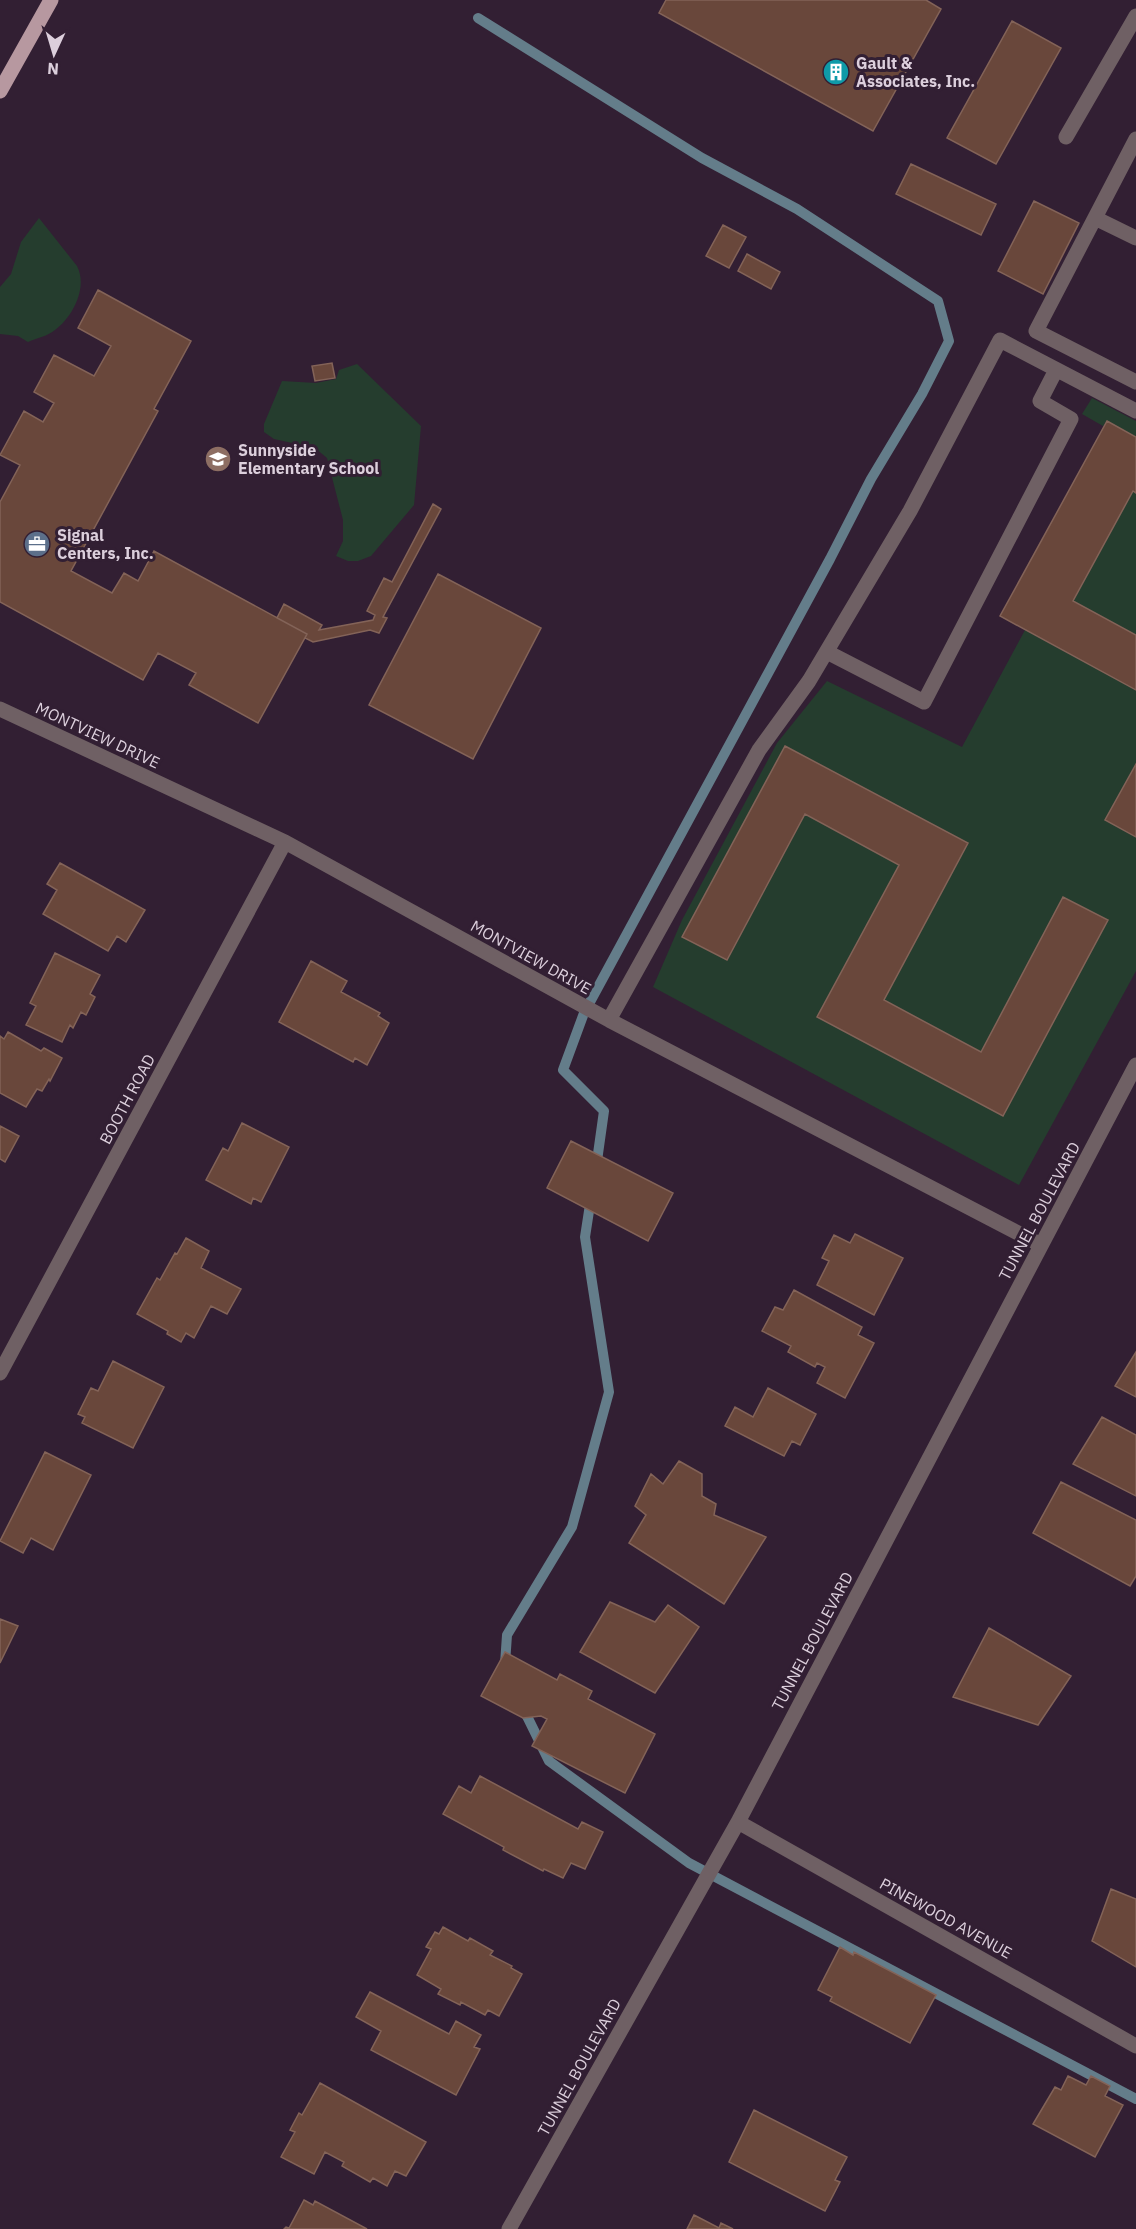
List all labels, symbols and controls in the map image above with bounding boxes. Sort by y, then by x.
north arrow [24,24,84,84]
place label: Gault & Associates, Inc. [856,53,975,91]
building icon: Gault & Associates, Inc. [821,57,851,87]
text: N [46,59,59,79]
place label: Sunnyside Elementary School [238,440,379,478]
school or university icon: Sunnyside Elementary School [203,444,233,474]
place label: Signal Centers, Inc. [57,525,154,563]
office icon: Signal Centers, Inc. [22,529,52,559]
street label: MONTVIEW DRIVE [33,697,163,773]
street label: MONTVIEW DRIVE [467,916,595,998]
street label: BOOTH ROAD [95,1051,159,1147]
street label: TUNNEL BOULEVARD [994,1138,1084,1284]
street label: TUNNEL BOULEVARD [767,1568,857,1714]
street label: PINEWOOD AVENUE [876,1873,1016,1963]
street label: TUNNEL BOULEVARD [533,1995,625,2139]

